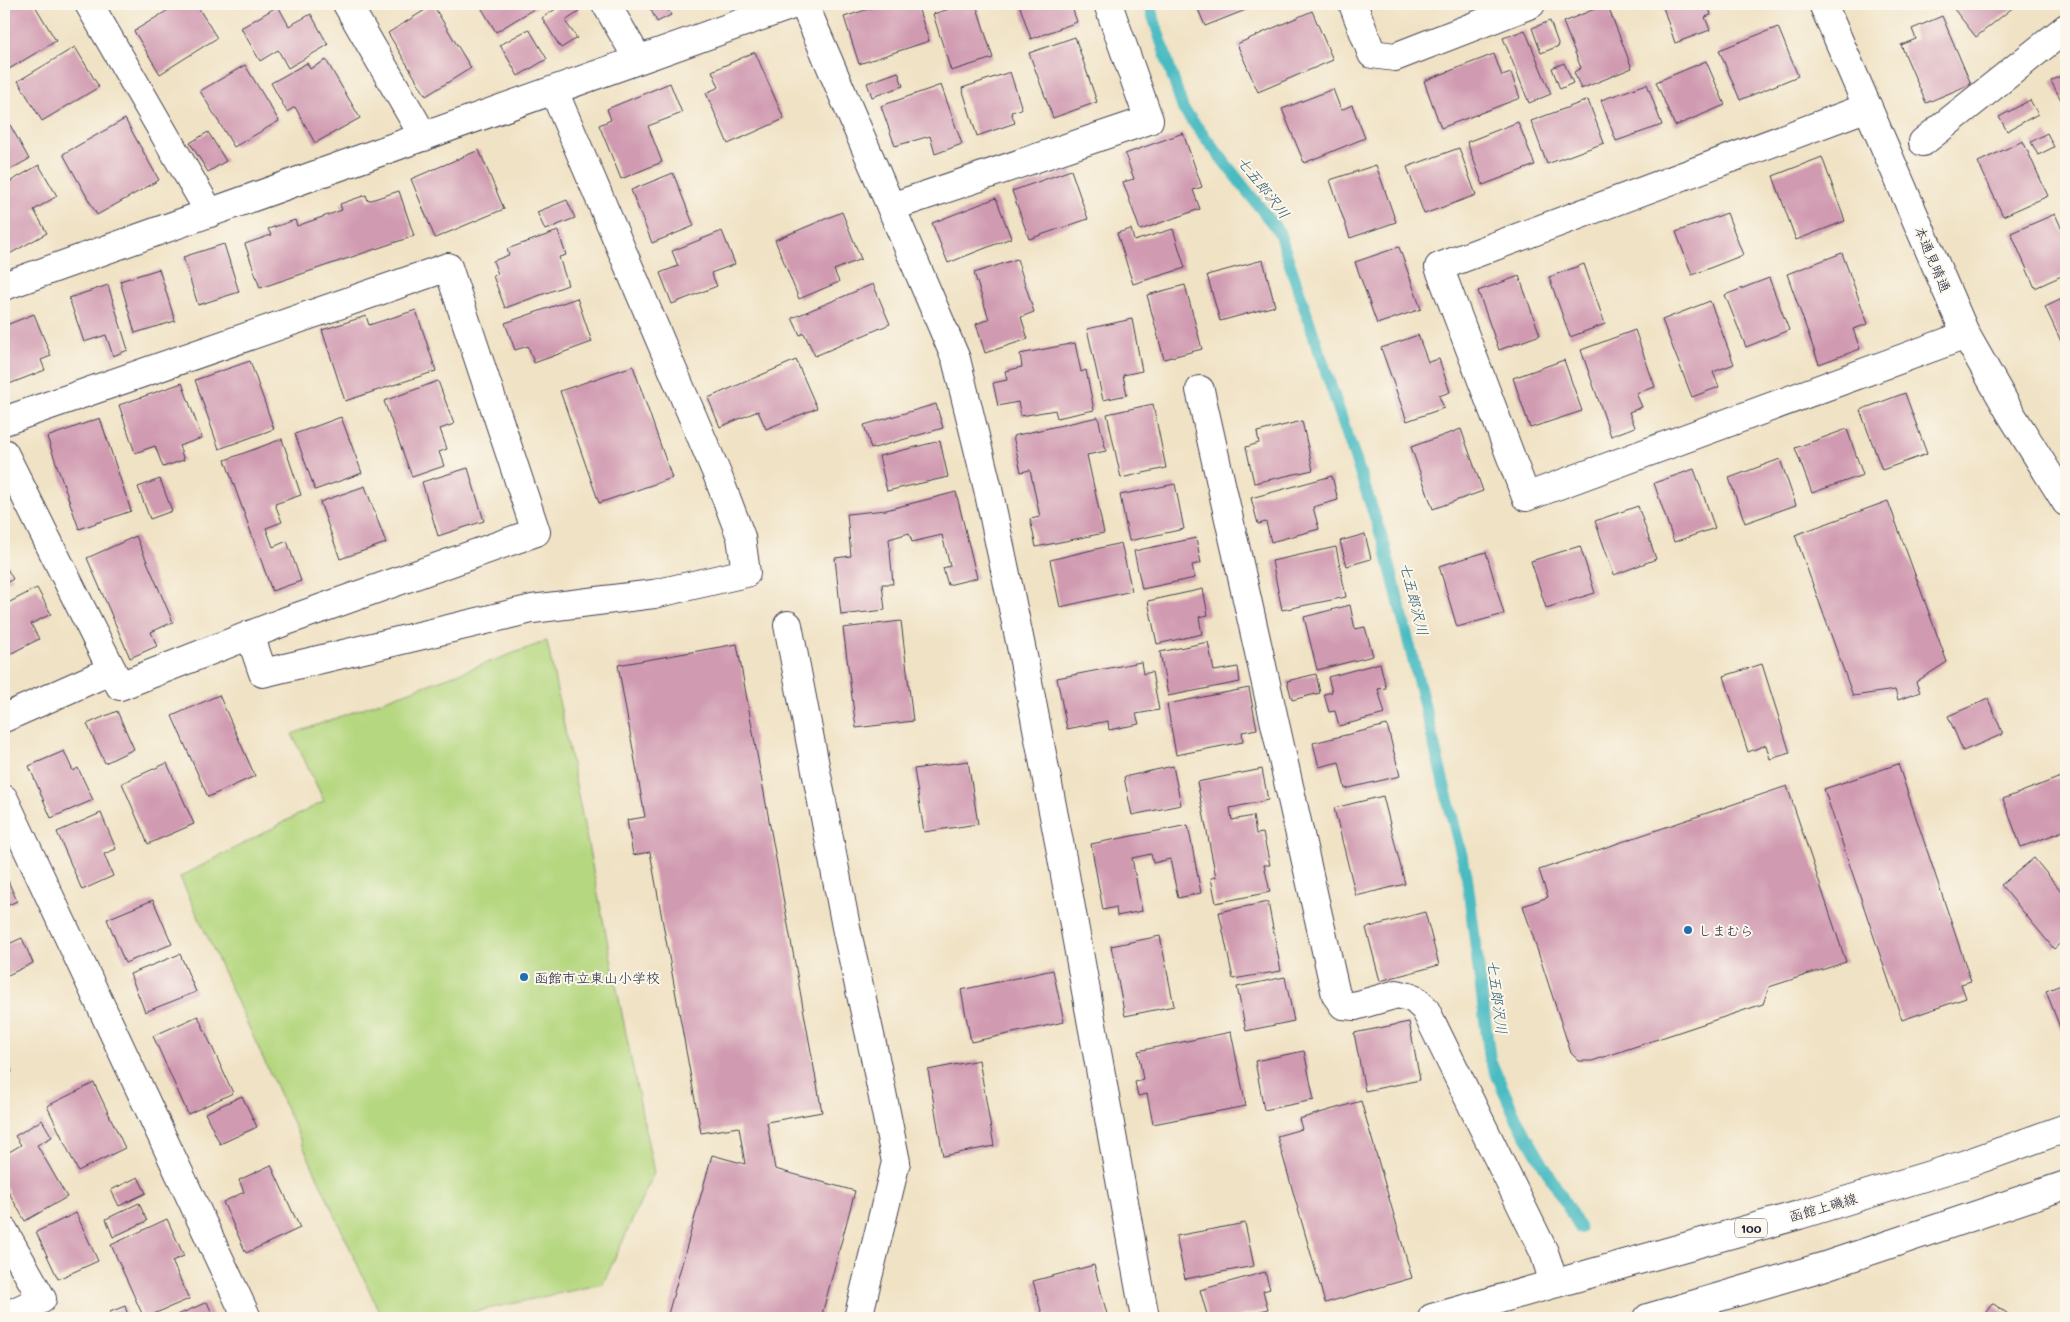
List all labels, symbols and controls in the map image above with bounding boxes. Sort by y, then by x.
water label: 七五郎沢川 [1233,151,1295,223]
street label: 本通見晴通 [1911,223,1955,295]
water label: 七五郎沢川 [1396,560,1434,638]
place label: しまむら [1698,921,1754,940]
marker: しまむら [1682,924,1694,936]
water label: 七五郎沢川 [1484,959,1512,1035]
place label: 函館市立東山小学校 [534,968,660,987]
marker: 函館市立東山小学校 [518,971,530,983]
street label: 函館上磯線 [1787,1188,1859,1226]
road number: 100 [1735,1218,1767,1238]

